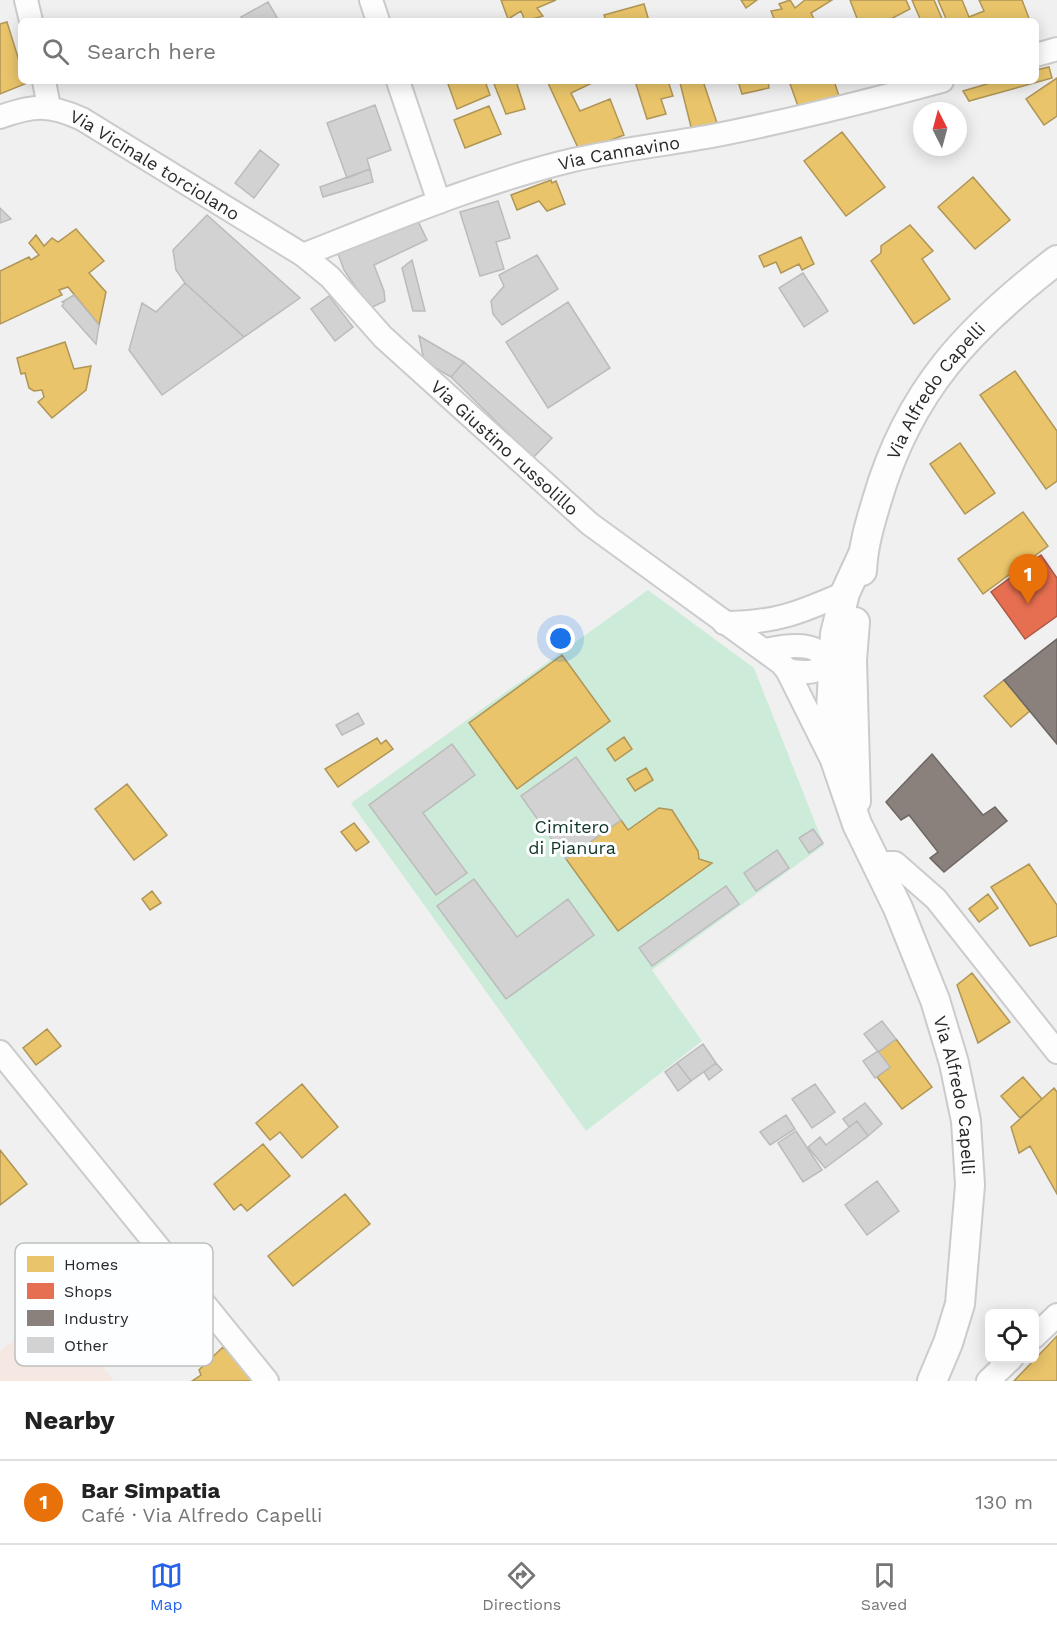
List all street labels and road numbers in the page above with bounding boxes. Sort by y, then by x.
street label: Via Vicinale torciolano [67,105,244,224]
street label: Via Cannavino [556,131,681,174]
street label: Via Alfredo Capelli [882,318,989,462]
street label: Via Giustino russolillo [427,375,583,519]
street label: Via Alfredo Capelli [930,1013,980,1176]

